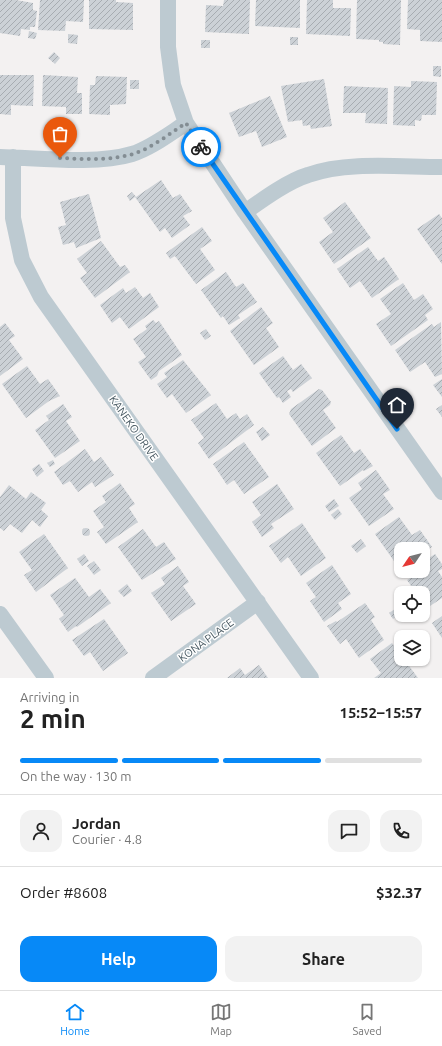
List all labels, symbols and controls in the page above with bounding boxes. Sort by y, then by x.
pin [43,117,77,158]
icon: bag [49,123,71,145]
courier [181,127,221,167]
icon: bike [190,136,212,158]
pin [380,388,414,429]
street label: KANEKO DRIVE [107,393,161,463]
icon: home [386,394,408,416]
north arrow [394,542,430,578]
map controls [394,542,430,666]
button: locate [394,586,430,622]
street label: KONA PLACE [176,616,236,664]
button: layers [394,630,430,666]
text: Arriving in [20,690,79,704]
text: 2 min [20,704,86,733]
text: 15:52–15:57 [339,704,422,721]
text: On the way · 130 m [20,769,132,783]
button: person [20,810,62,852]
button: chat [328,810,370,852]
button: phone [380,810,422,852]
text: Jordan [72,815,121,832]
text: Courier · 4.8 [72,832,142,846]
text: Order #8608 [20,884,107,901]
text: $32.37 [376,884,422,901]
button: Help [20,936,217,982]
button: Share [225,936,422,982]
tab: Home [60,1001,90,1037]
tab: Map [210,1001,232,1037]
tab: Saved [353,1001,382,1037]

